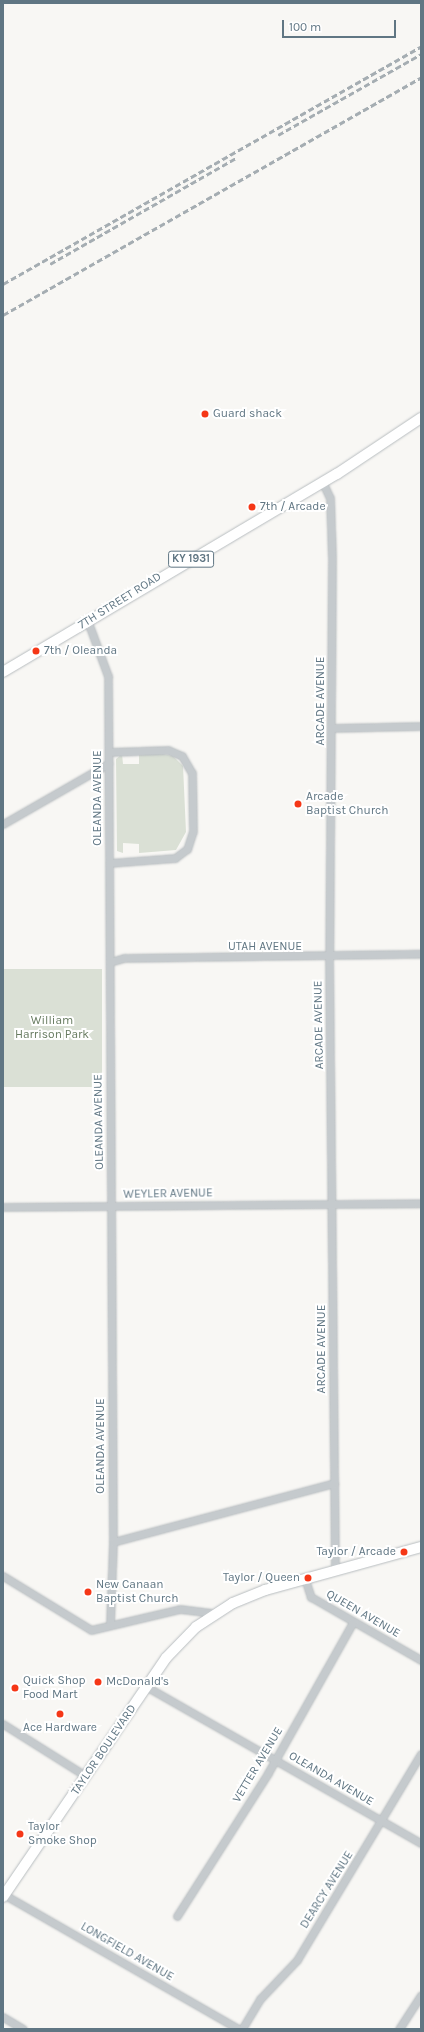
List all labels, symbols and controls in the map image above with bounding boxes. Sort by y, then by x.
scale bar [284,12,398,38]
text: 100 m [289,20,321,34]
place label: Guard shack [213,407,282,421]
marker: Guard shack [200,409,210,419]
place label: 7th / Arcade [260,500,326,514]
marker: 7th / Arcade [247,502,257,512]
road number: KY 1931 [168,550,214,568]
street label: 7TH STREET ROAD [76,570,164,632]
place label: 7th / Oleanda [44,644,117,658]
marker: 7th / Oleanda [31,646,41,656]
street label: ARCADE AVENUE [314,657,328,745]
street label: OLEANDA AVENUE [91,750,105,846]
place label: Arcade Baptist Church [306,790,388,818]
marker: Arcade Baptist Church [293,799,303,809]
street label: UTAH AVENUE [228,940,302,954]
street label: ARCADE AVENUE [311,980,327,1070]
park label: William Harrison Park [15,1014,89,1042]
street label: OLEANDA AVENUE [91,1074,107,1170]
street label: WEYLER AVENUE [123,1186,213,1202]
street label: ARCADE AVENUE [315,1305,329,1393]
street label: OLEANDA AVENUE [94,1398,108,1494]
place label: Taylor / Arcade [316,1545,396,1559]
marker: Taylor / Arcade [399,1547,409,1557]
place label: Taylor / Queen [223,1571,300,1585]
marker: Taylor / Queen [303,1573,313,1583]
place label: New Canaan Baptist Church [96,1578,178,1606]
marker: New Canaan Baptist Church [83,1587,93,1597]
street label: QUEEN AVENUE [323,1587,403,1641]
place label: Quick Shop Food Mart [23,1674,86,1702]
place label: McDonald's [106,1675,169,1689]
marker: McDonald's [93,1677,103,1687]
marker: Quick Shop Food Mart [10,1683,20,1693]
street label: TAYLOR BOULEVARD [68,1702,140,1798]
marker: Ace Hardware [55,1709,65,1719]
place label: Ace Hardware [23,1721,97,1735]
street label: VETTER AVENUE [230,1725,286,1805]
street label: OLEANDA AVENUE [286,1749,376,1809]
place label: Taylor Smoke Shop [28,1820,97,1848]
marker: Taylor Smoke Shop [15,1829,25,1839]
street label: DEARCY AVENUE [297,1849,357,1931]
street label: LONGFIELD AVENUE [78,1920,176,1984]

